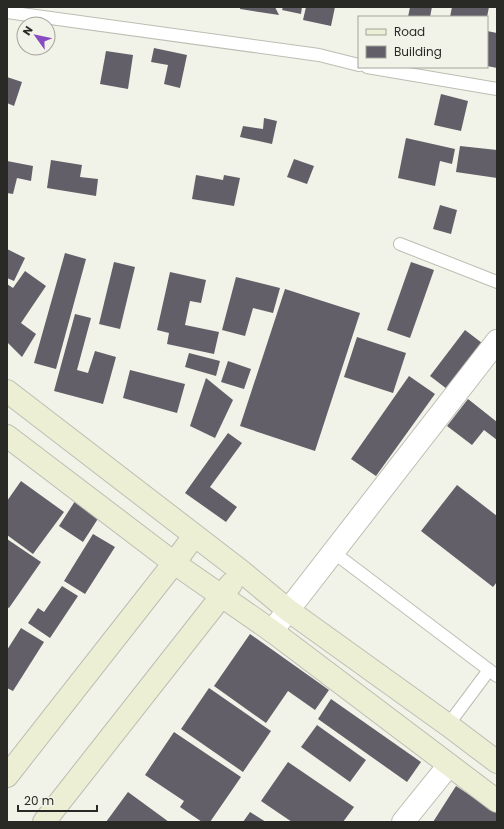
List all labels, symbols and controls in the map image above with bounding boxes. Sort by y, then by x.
north arrow [16,16,56,56]
legend [358,16,488,68]
text: N [19,23,37,38]
text: Road [394,23,425,40]
text: Building [394,43,442,60]
scale bar [18,787,97,813]
text: 20 m [24,792,54,809]

